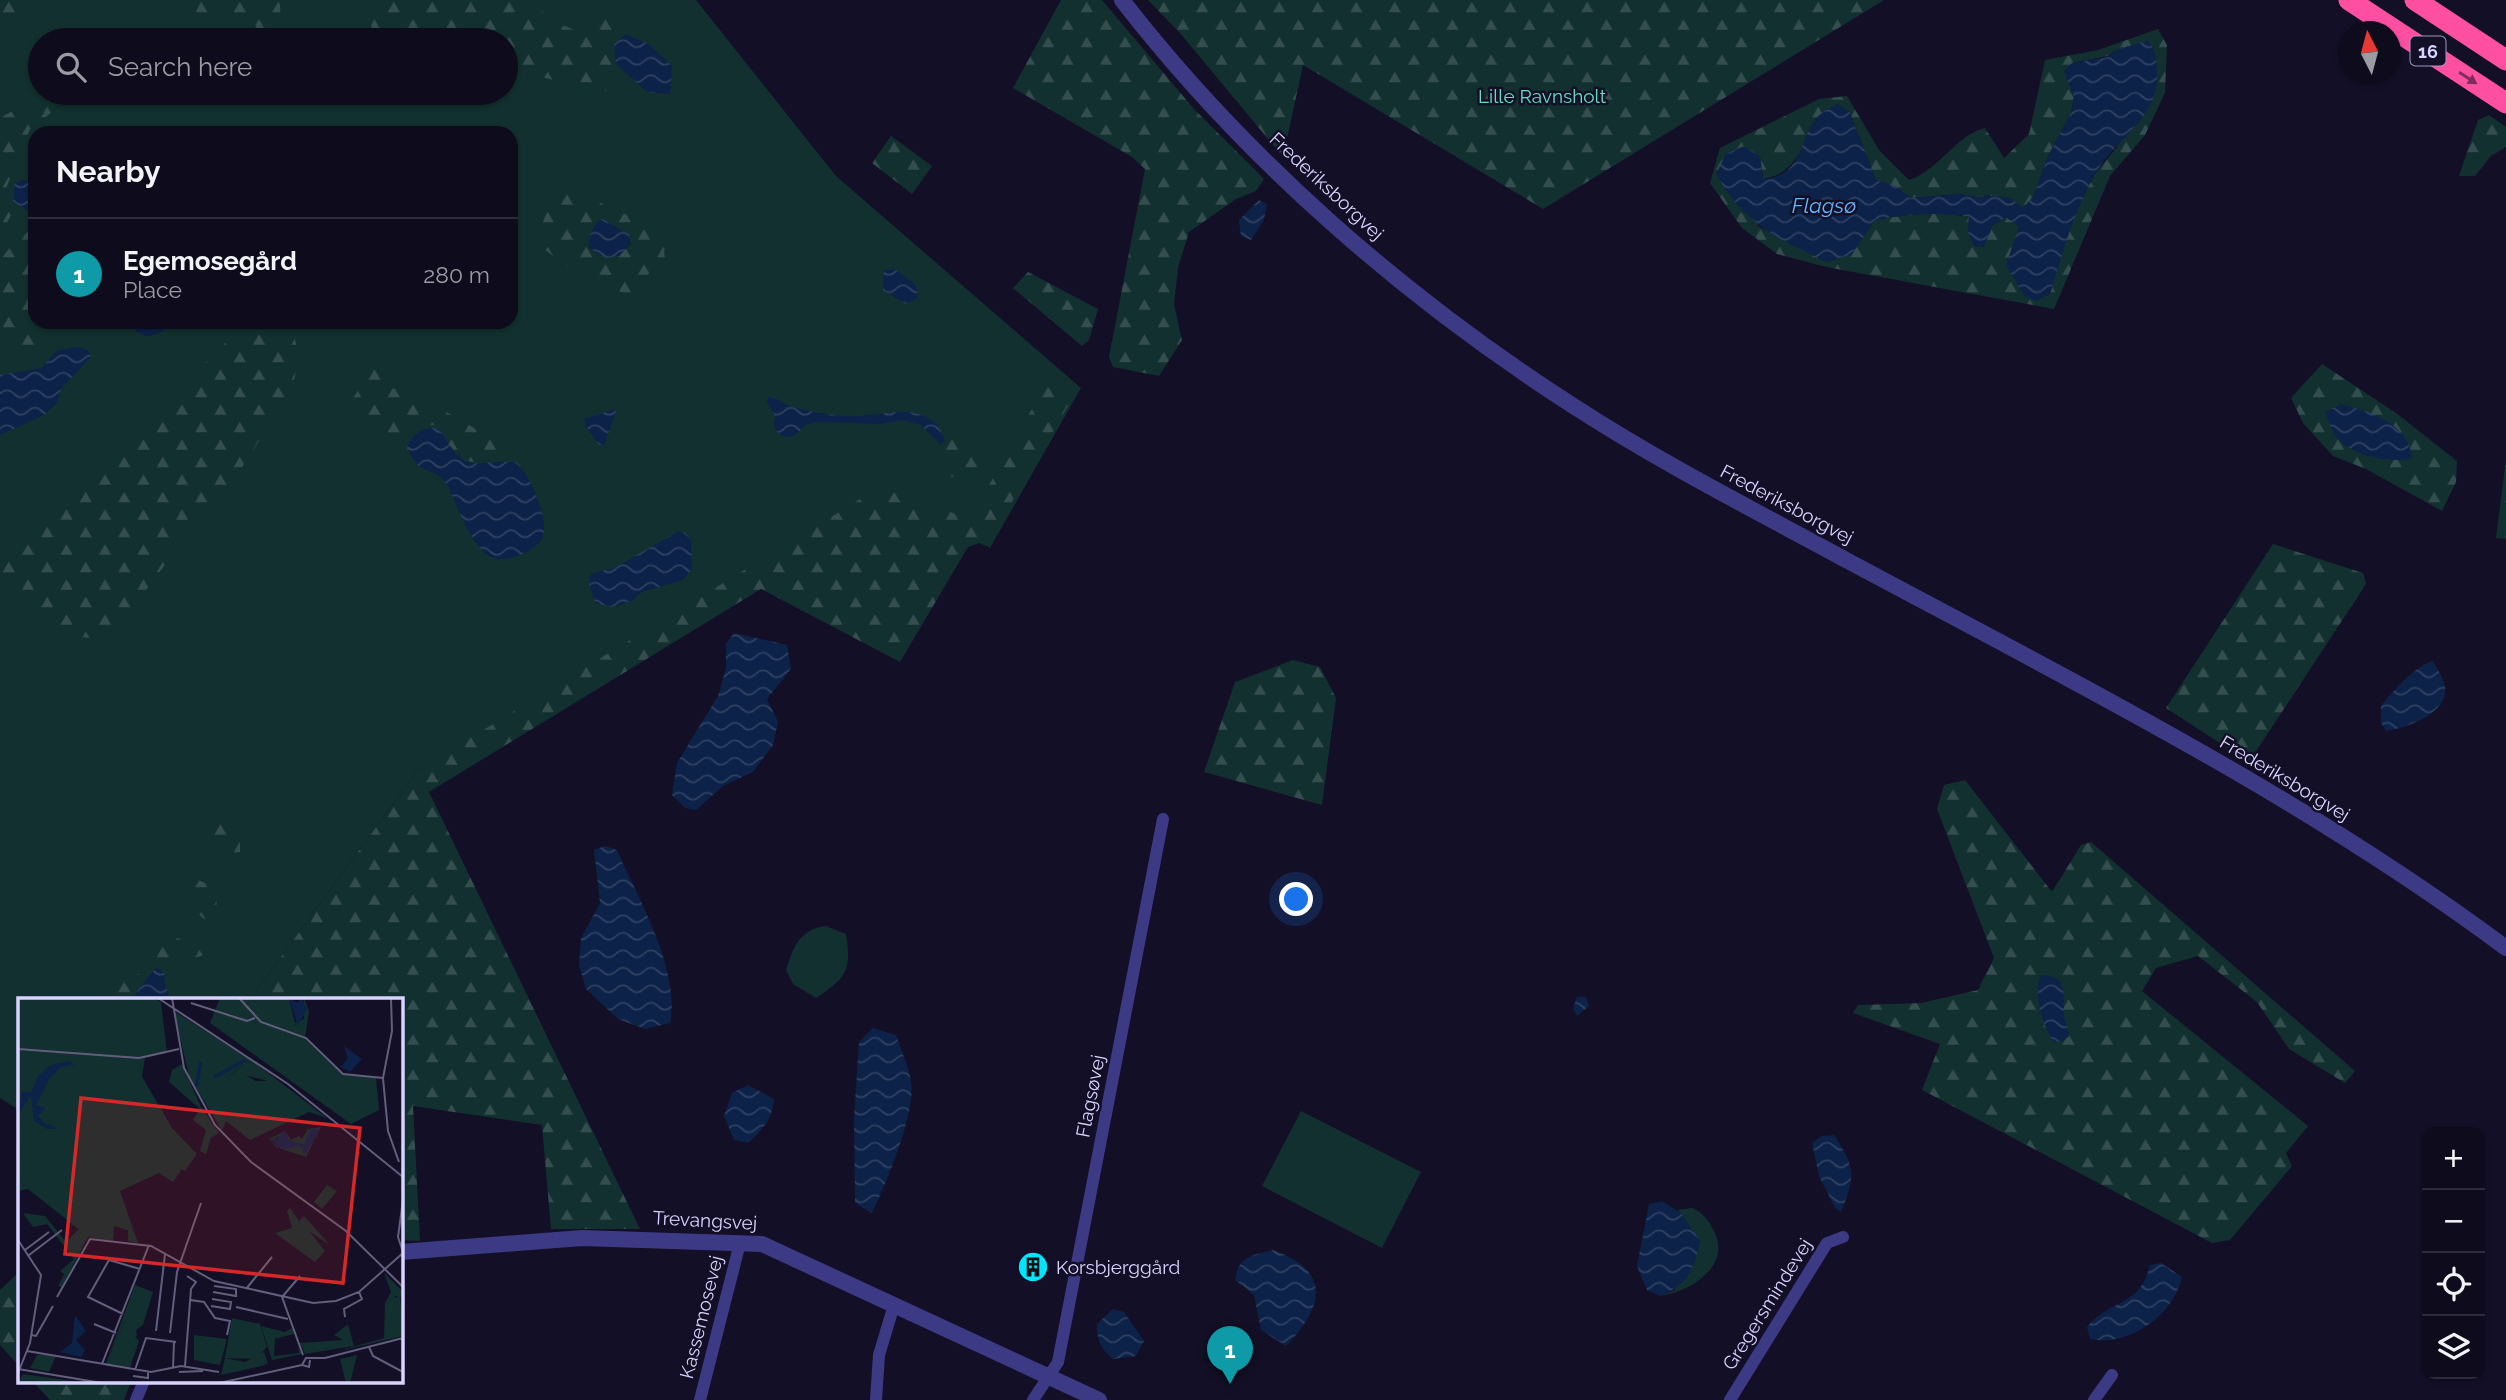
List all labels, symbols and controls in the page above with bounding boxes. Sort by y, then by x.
north arrow [2338,21,2401,84]
search box [28,28,518,105]
road number: 16 [2410,36,2446,66]
icon: search [52,48,90,86]
text: Search here [108,52,252,82]
one-way arrow [2458,71,2478,84]
park label: Lille Ravnsholt [1478,85,1607,107]
street label: Frederiksborgvej [1266,128,1388,244]
text: Nearby [56,154,160,189]
water label: Flagsø [1792,193,1856,218]
text: Egemosegård [123,246,297,276]
text: 1 [73,261,85,288]
text: 280 m [423,261,490,288]
text: Place [123,276,182,303]
street label: Frederiksborgvej [1717,460,1857,548]
street label: Frederiksborgvej [2216,731,2354,825]
your location [1279,882,1313,916]
inset map [18,998,402,1382]
street label: Flagsøvej [1071,1053,1109,1139]
map controls [2422,1127,2485,1379]
button: + [2422,1127,2485,1190]
button: − [2422,1190,2485,1253]
street label: Trevangsvej [652,1206,758,1234]
street label: Gregersmindevej [1718,1234,1816,1374]
building icon: Korsbjerggård [1016,1250,1050,1284]
street label: Kassemosevej [675,1253,727,1381]
button: locate [2422,1253,2485,1316]
place label: Korsbjerggård [1056,1256,1180,1278]
button: layers [2422,1316,2485,1379]
pin: 1 [1207,1326,1253,1384]

